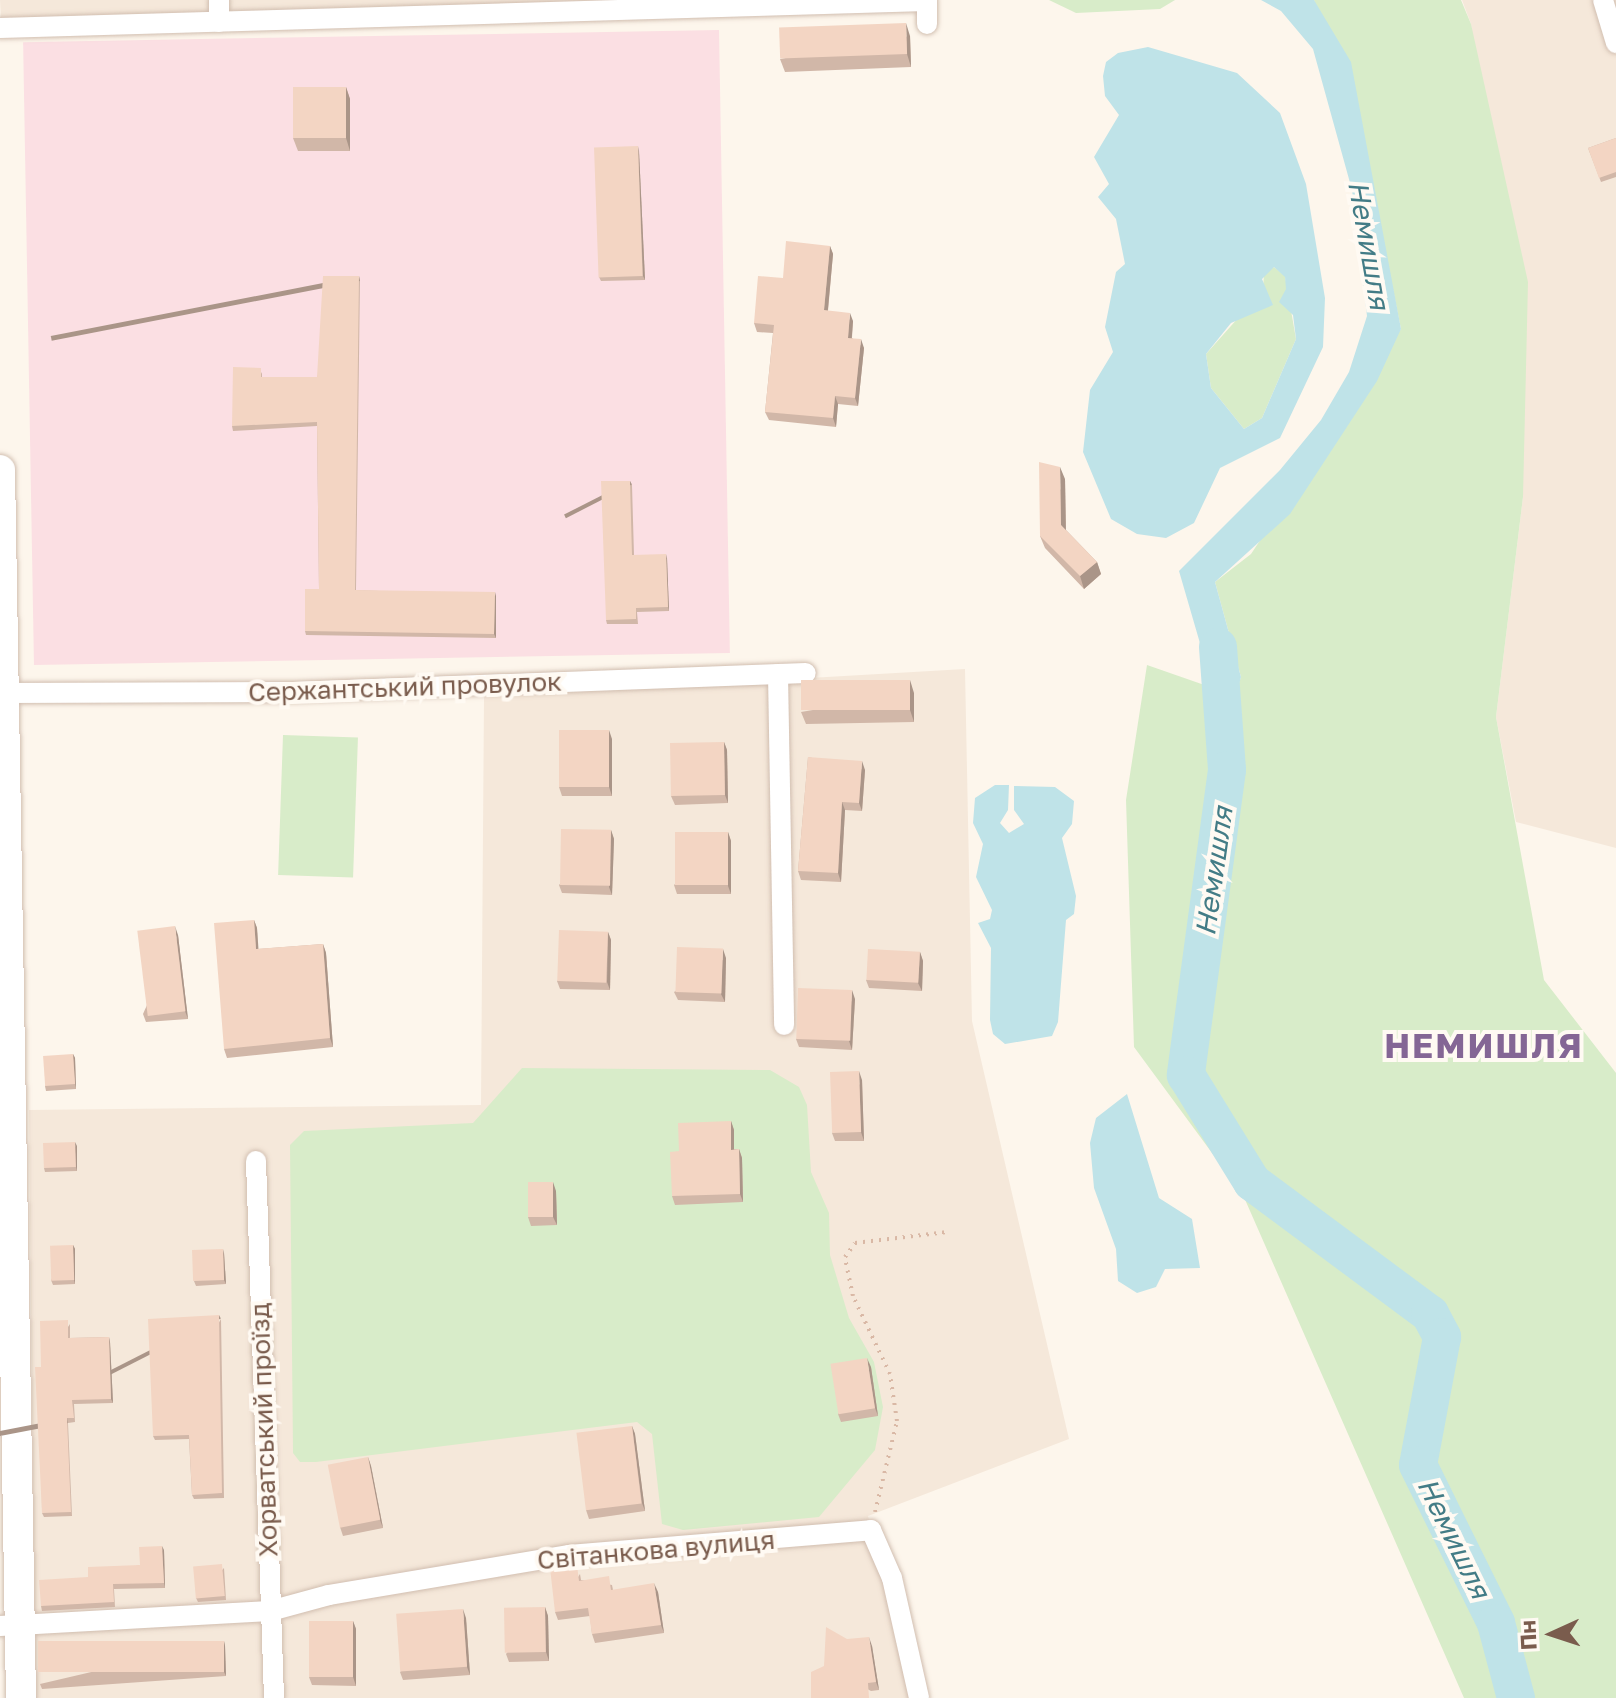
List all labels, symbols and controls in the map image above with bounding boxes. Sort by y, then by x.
water label: Немишля [1341,178,1397,312]
street label: Сержантський провулок [248,666,562,708]
water label: Немишля [1188,804,1240,938]
district label: НЕМИШЛЯ [1384,1026,1584,1066]
street label: Хорватський проїзд [244,1302,284,1558]
water label: Немишля [1410,1472,1498,1604]
street label: Світанкова вулиця [536,1524,776,1576]
north arrow [1512,1594,1592,1674]
text: Пн [1513,1620,1542,1651]

